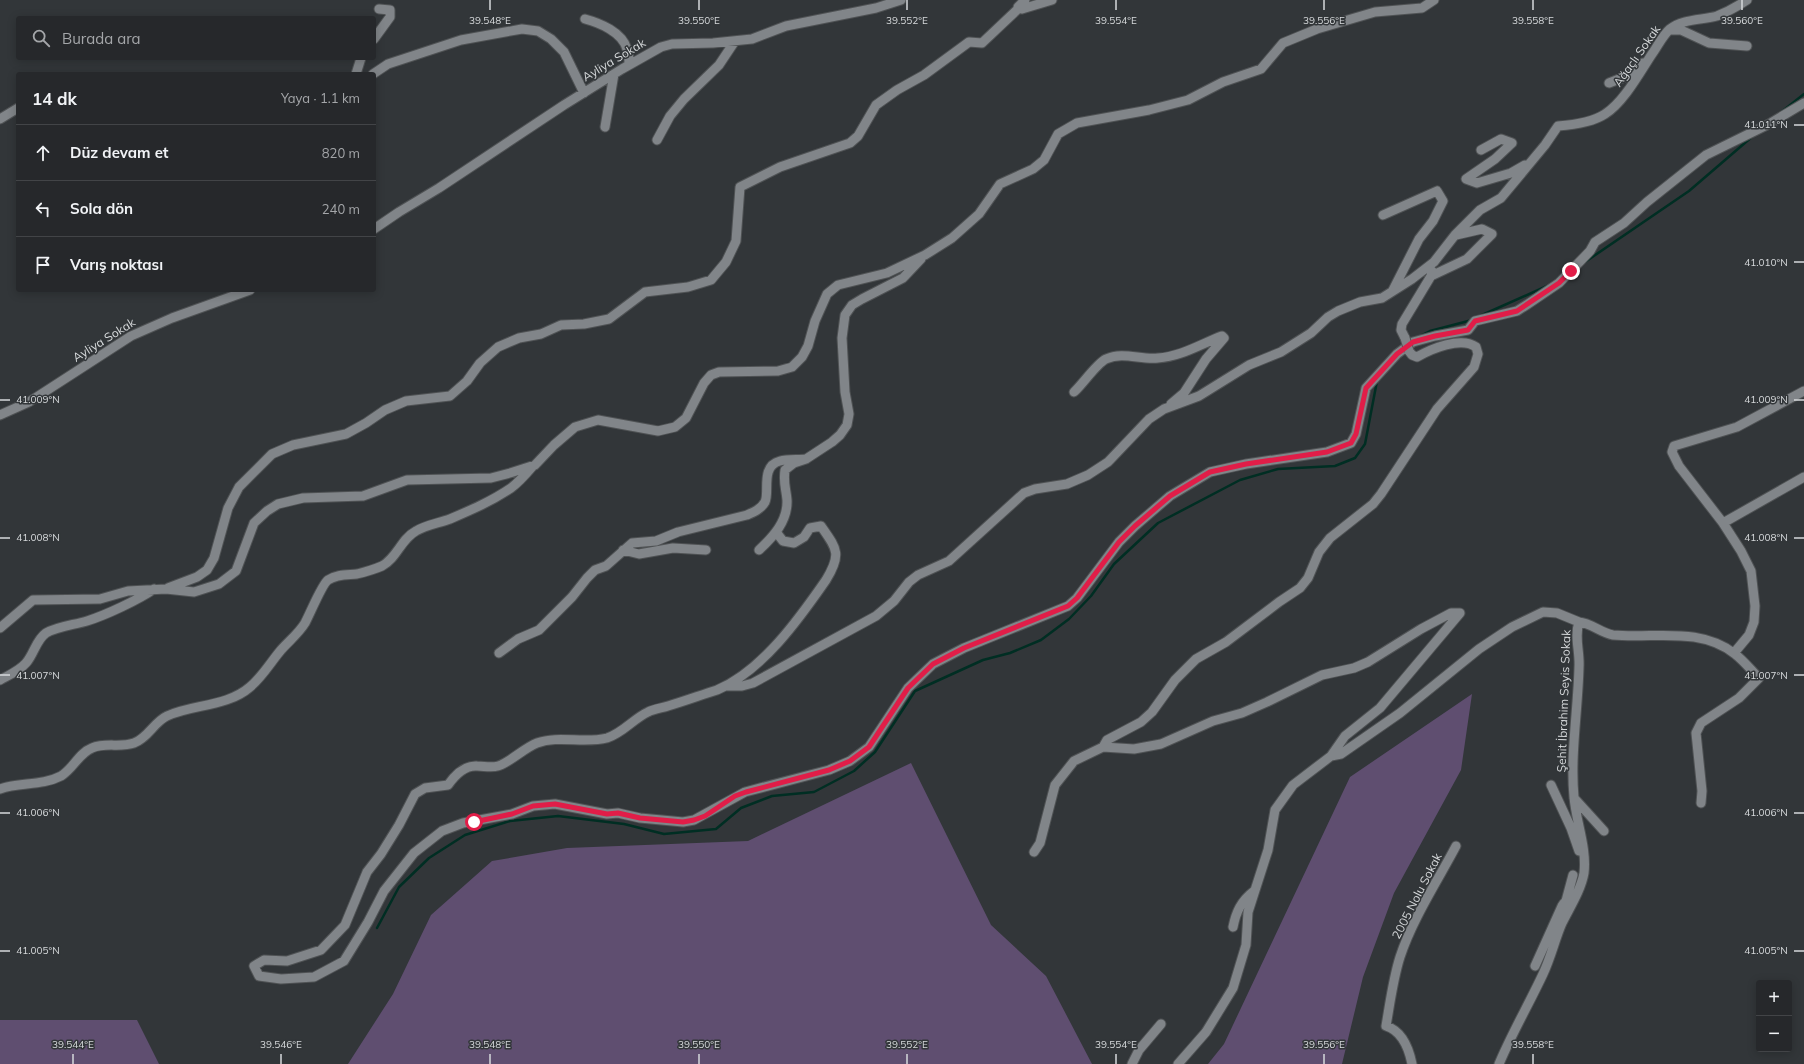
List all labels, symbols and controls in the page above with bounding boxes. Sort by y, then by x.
text: 39.548°E [469,14,511,27]
text: 39.550°E [678,14,720,27]
text: 39.552°E [886,14,928,27]
text: 39.554°E [1095,14,1137,27]
text: 39.556°E [1303,14,1345,27]
text: 39.558°E [1512,14,1554,27]
text: 39.560°E [1721,14,1763,27]
search box [16,16,376,60]
street label: Ağaçlı Sokak [1610,21,1664,89]
icon: search [30,27,52,49]
text: Burada ara [62,29,141,48]
street label: Ayliya Sokak [579,34,649,84]
text: 14 dk [32,88,77,109]
text: Yaya · 1.1 km [281,90,360,106]
text: 41.011°N [1744,118,1788,131]
icon: ahead [32,142,54,164]
text: Düz devam et [70,143,169,162]
text: 820 m [322,145,360,161]
icon: left [32,198,54,220]
text: Sola dön [70,199,133,218]
text: 240 m [322,201,360,217]
icon: arrive [32,254,54,276]
text: Varış noktası [70,255,163,274]
text: 41.010°N [1744,256,1788,269]
route end [1562,262,1580,280]
street label: Ayliya Sokak [70,314,139,365]
text: 41.009°N [16,393,60,406]
text: 41.009°N [1744,393,1788,406]
text: 41.008°N [16,531,60,544]
text: 41.008°N [1744,531,1788,544]
street label: Şehit İbrahim Seyis Sokak [1554,629,1574,773]
text: 41.007°N [16,669,60,682]
text: 41.007°N [1744,669,1788,682]
text: 41.006°N [16,806,60,819]
text: 41.006°N [1744,806,1788,819]
route start [465,813,483,831]
street label: 2005 Nolu Sokak [1388,850,1445,941]
text: 41.005°N [16,944,60,957]
text: 41.005°N [1744,944,1788,957]
map controls [1756,980,1792,1052]
button: + [1756,980,1792,1016]
button: − [1756,1016,1792,1052]
text: 39.544°E [52,1038,94,1051]
text: 39.546°E [260,1038,302,1051]
text: 39.548°E [469,1038,511,1051]
text: 39.550°E [678,1038,720,1051]
text: 39.552°E [886,1038,928,1051]
text: 39.554°E [1095,1038,1137,1051]
text: 39.556°E [1303,1038,1345,1051]
text: 39.558°E [1512,1038,1554,1051]

